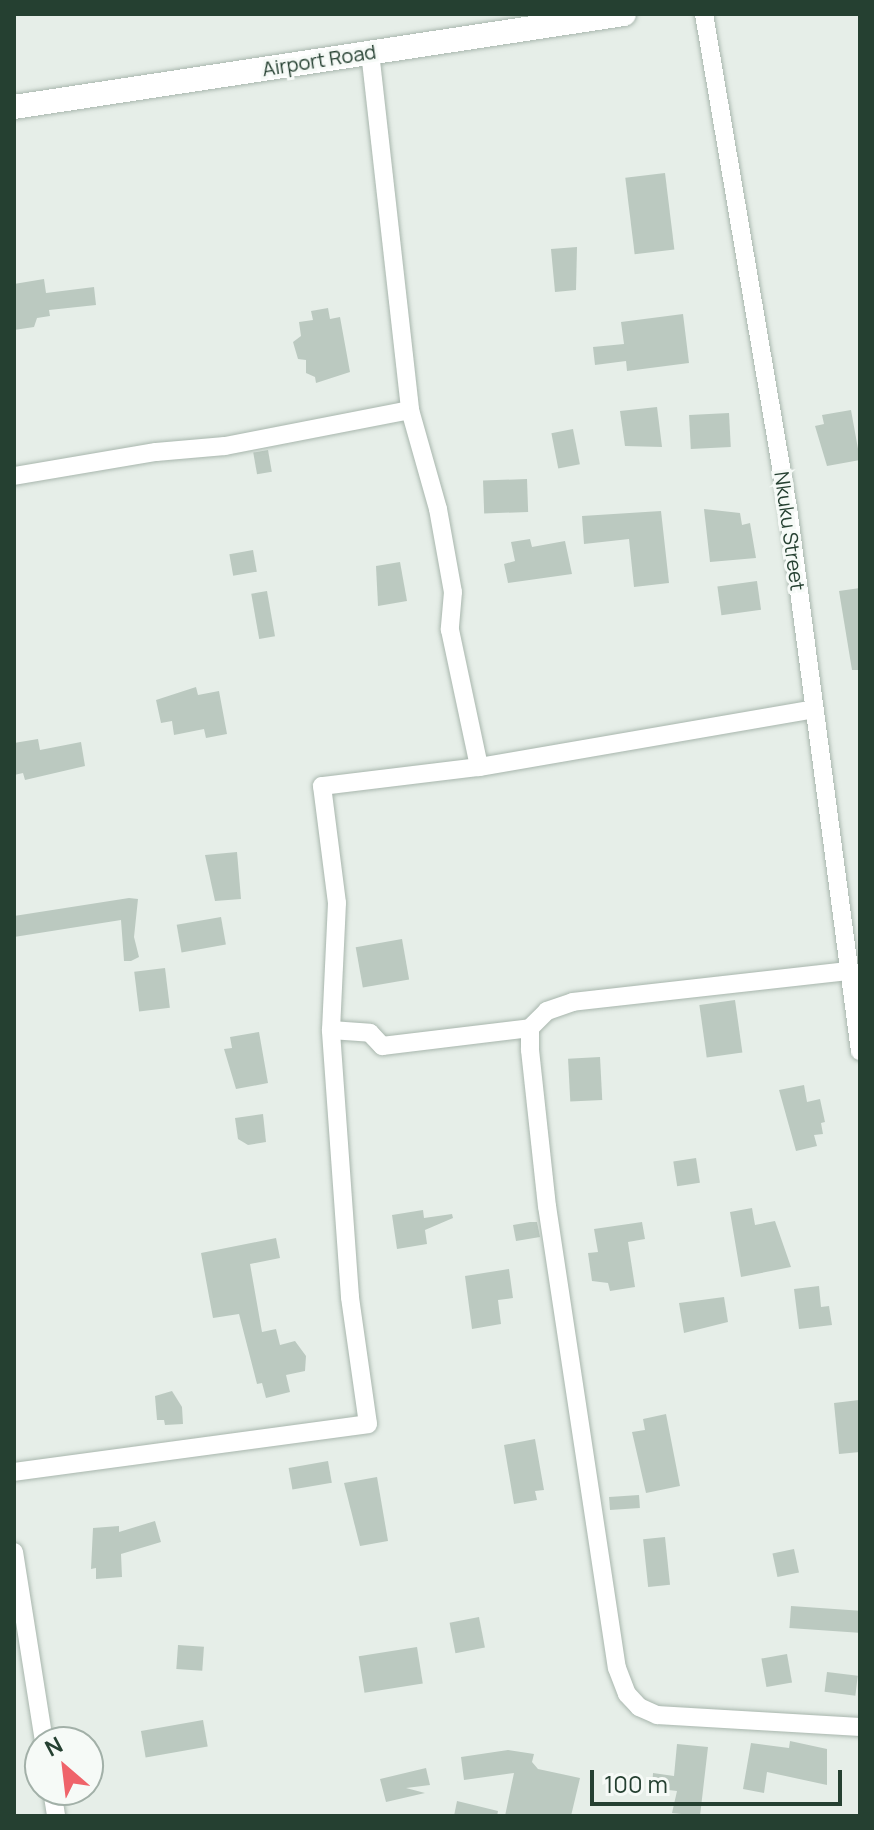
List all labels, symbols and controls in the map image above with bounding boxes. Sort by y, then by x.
street label: Airport Road [260,39,378,81]
street label: Nkuku Street [770,470,810,592]
north arrow [24,1726,104,1806]
text: N [40,1730,68,1764]
scale bar [594,1754,846,1804]
text: 100 m [604,1767,668,1800]

